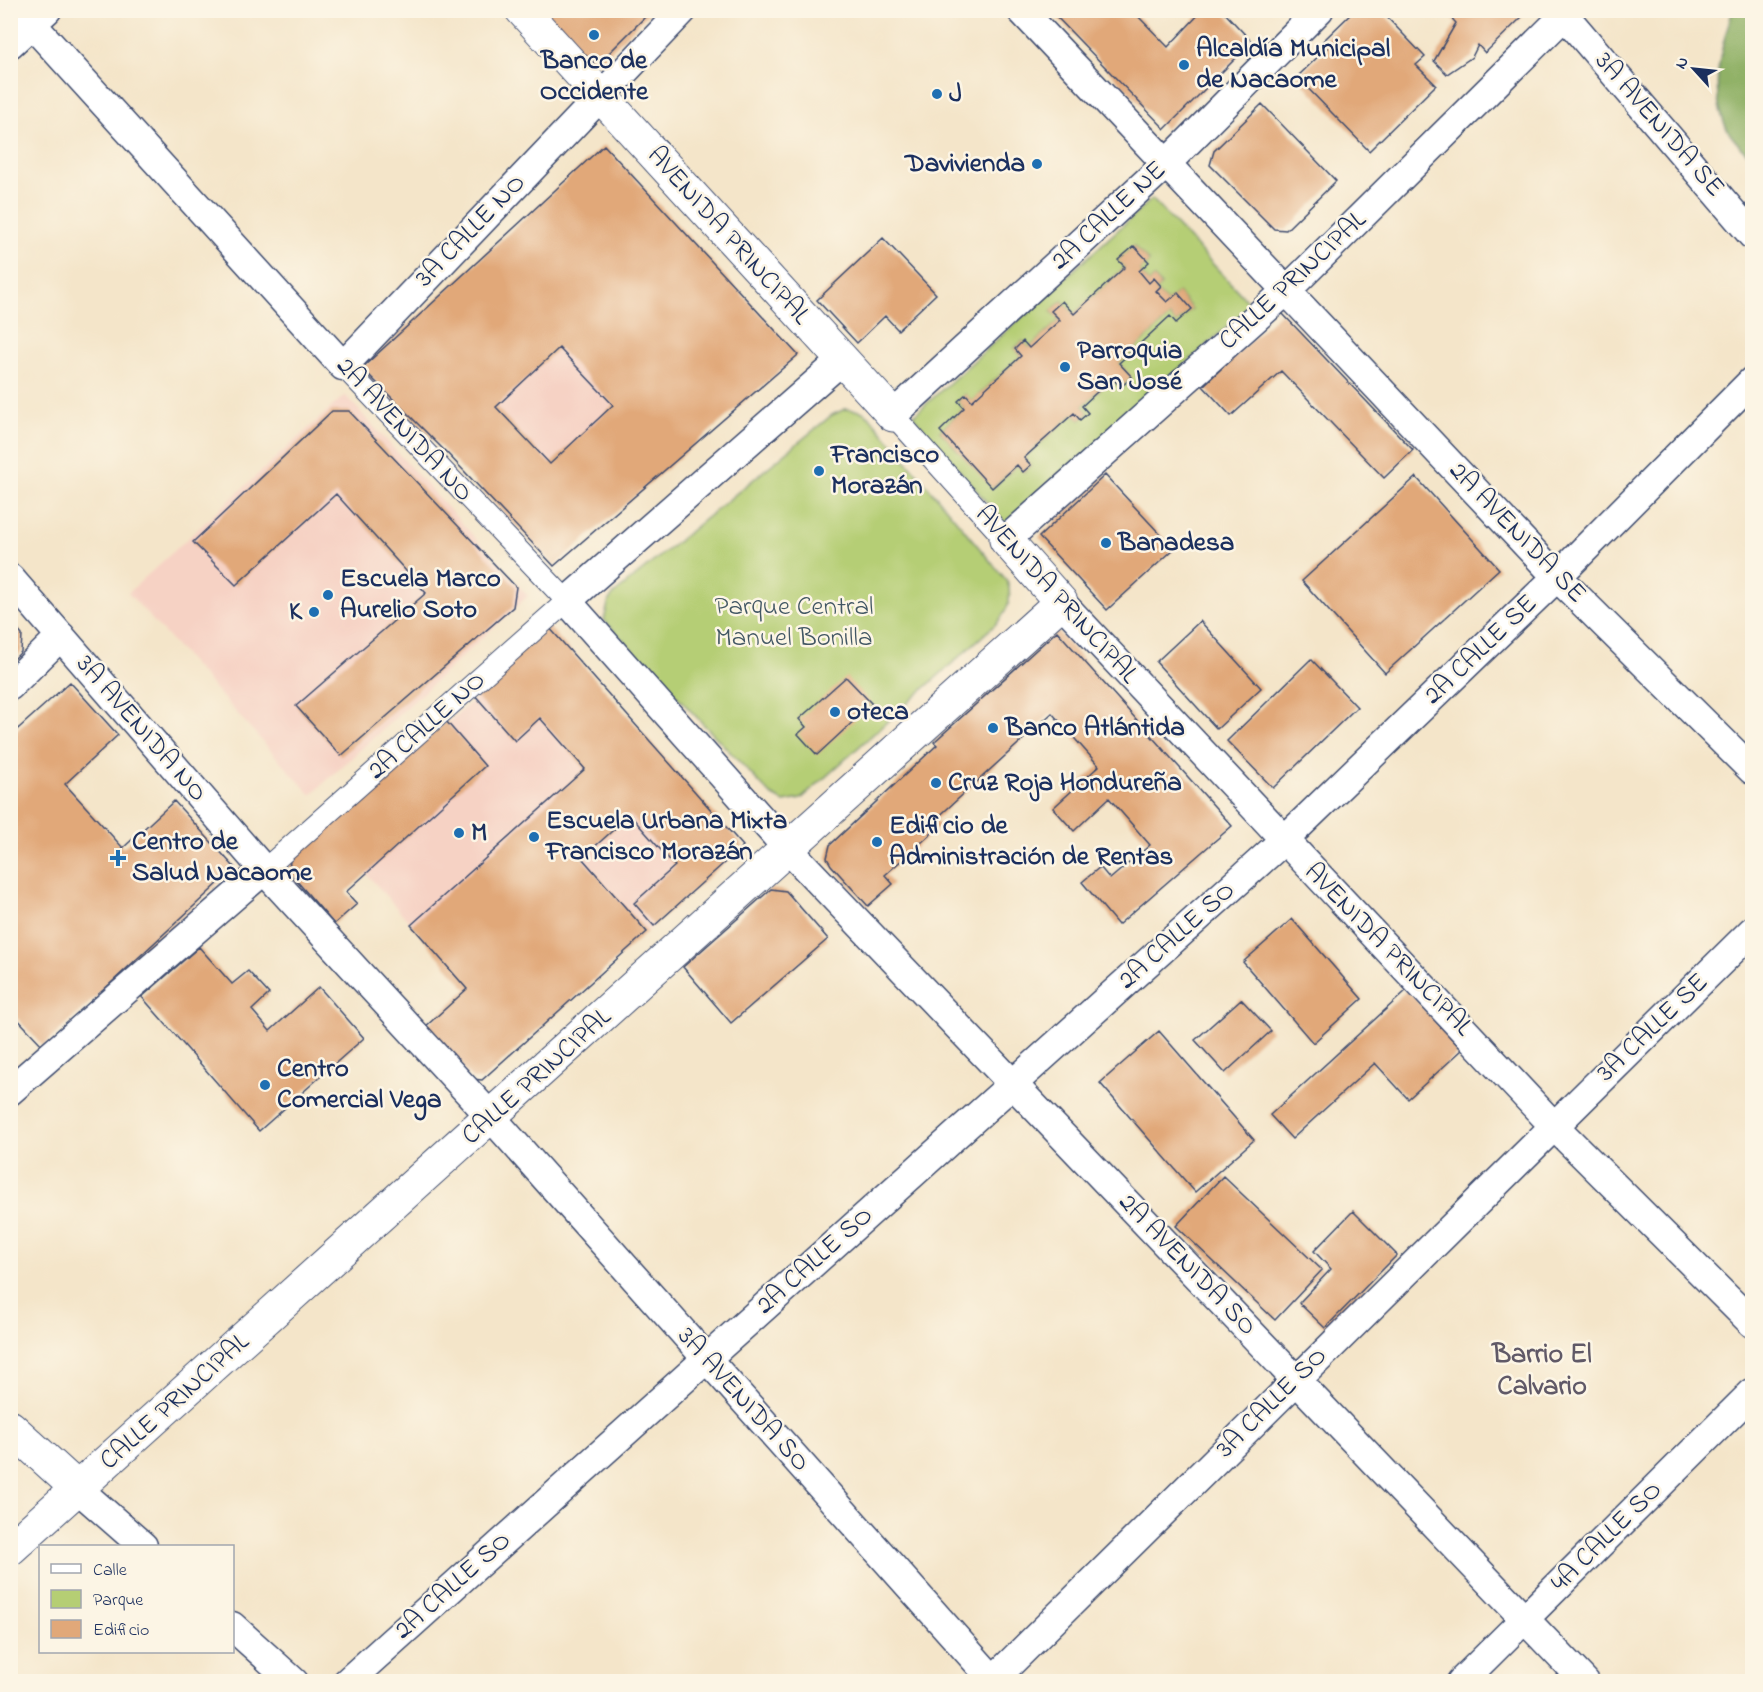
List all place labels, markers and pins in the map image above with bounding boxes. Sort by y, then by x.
marker: Banco de Occidente [587,28,601,42]
place label: Alcaldía Municipal de Nacaome [1196,30,1390,100]
place label: Banco de Occidente [539,42,649,112]
marker: Alcaldía Municipal de Nacaome [1177,58,1191,72]
place label: J [949,75,962,114]
marker: J [930,87,944,101]
place label: Davivienda [903,145,1025,184]
marker: Davivienda [1030,157,1044,171]
place label: Parroquia San José [1077,332,1183,402]
marker: Parroquia San José [1058,360,1072,374]
place label: Francisco Morazán [829,436,939,506]
marker: Francisco Morazán [812,464,826,478]
place label: Banadesa [1116,524,1234,563]
marker: Banadesa [1099,536,1113,550]
place label: Escuela Marco Aurelio Soto [340,560,501,630]
marker: Escuela Marco Aurelio Soto [321,588,335,602]
place label: K [289,593,303,632]
marker: K [307,605,321,619]
place label: oteca [847,693,909,732]
marker: oteca [828,705,842,719]
place label: Banco Atlántida [1003,709,1185,748]
marker: Banco Atlántida [986,721,1000,735]
place label: Cruz Roja Hondureña [948,764,1182,803]
marker: Cruz Roja Hondureña [929,776,943,790]
place label: Escuela Urbana Mixta Francisco Morazán [544,802,787,872]
place label: Edificio de Administración de Rentas [889,807,1173,877]
place label: M [471,814,487,853]
place label: Centro de Salud Nacaome [132,823,313,893]
marker: M [452,826,466,840]
marker: Escuela Urbana Mixta Francisco Morazán [527,830,541,844]
marker: Edificio de Administración de Rentas [870,835,884,849]
marker: Centro de Salud Nacaome [109,849,127,867]
place label: Centro Comercial Vega [277,1050,442,1121]
marker: Centro Comercial Vega [258,1078,272,1092]

